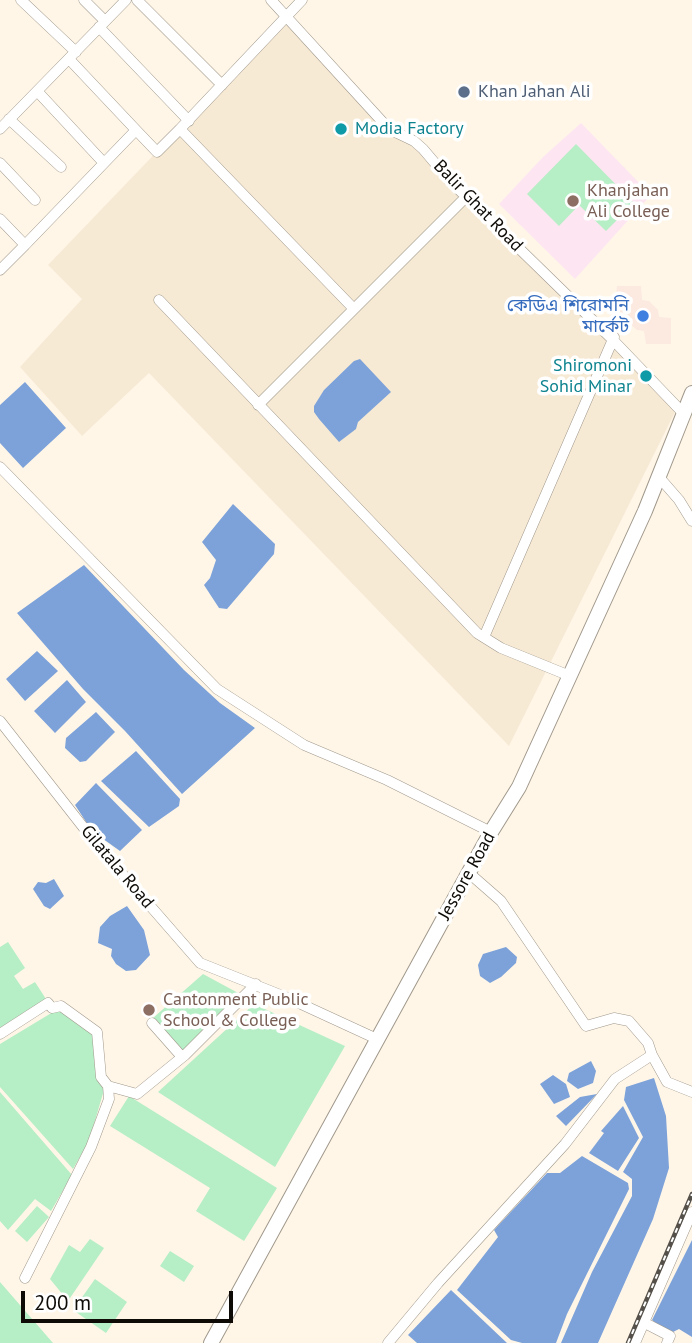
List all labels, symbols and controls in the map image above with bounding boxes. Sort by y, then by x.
place label: Khan Jahan Ali [478,81,591,103]
marker: Khan Jahan Ali [456,84,472,100]
place label: Modia Factory [355,118,464,140]
marker: Modia Factory [333,121,349,137]
street label: Balir Ghat Road [429,156,527,256]
place label: Khanjahan Ali College [587,180,670,222]
marker: Khanjahan Ali College [565,193,581,209]
place label: কেডিএ শিরোমনি মার্কেট [507,295,629,338]
marker: কেডিএ শিরোমনি মার্কেট [635,308,651,324]
place label: Shiromoni Sohid Minar [540,355,632,398]
marker: Shiromoni Sohid Minar [638,368,654,384]
street label: Gilatala Road [76,821,158,913]
street label: Jessore Road [434,828,500,924]
place label: Cantonment Public School & College [163,989,309,1032]
marker: Cantonment Public School & College [141,1002,157,1018]
scale bar [24,1276,236,1320]
text: 200 m [34,1289,91,1316]

